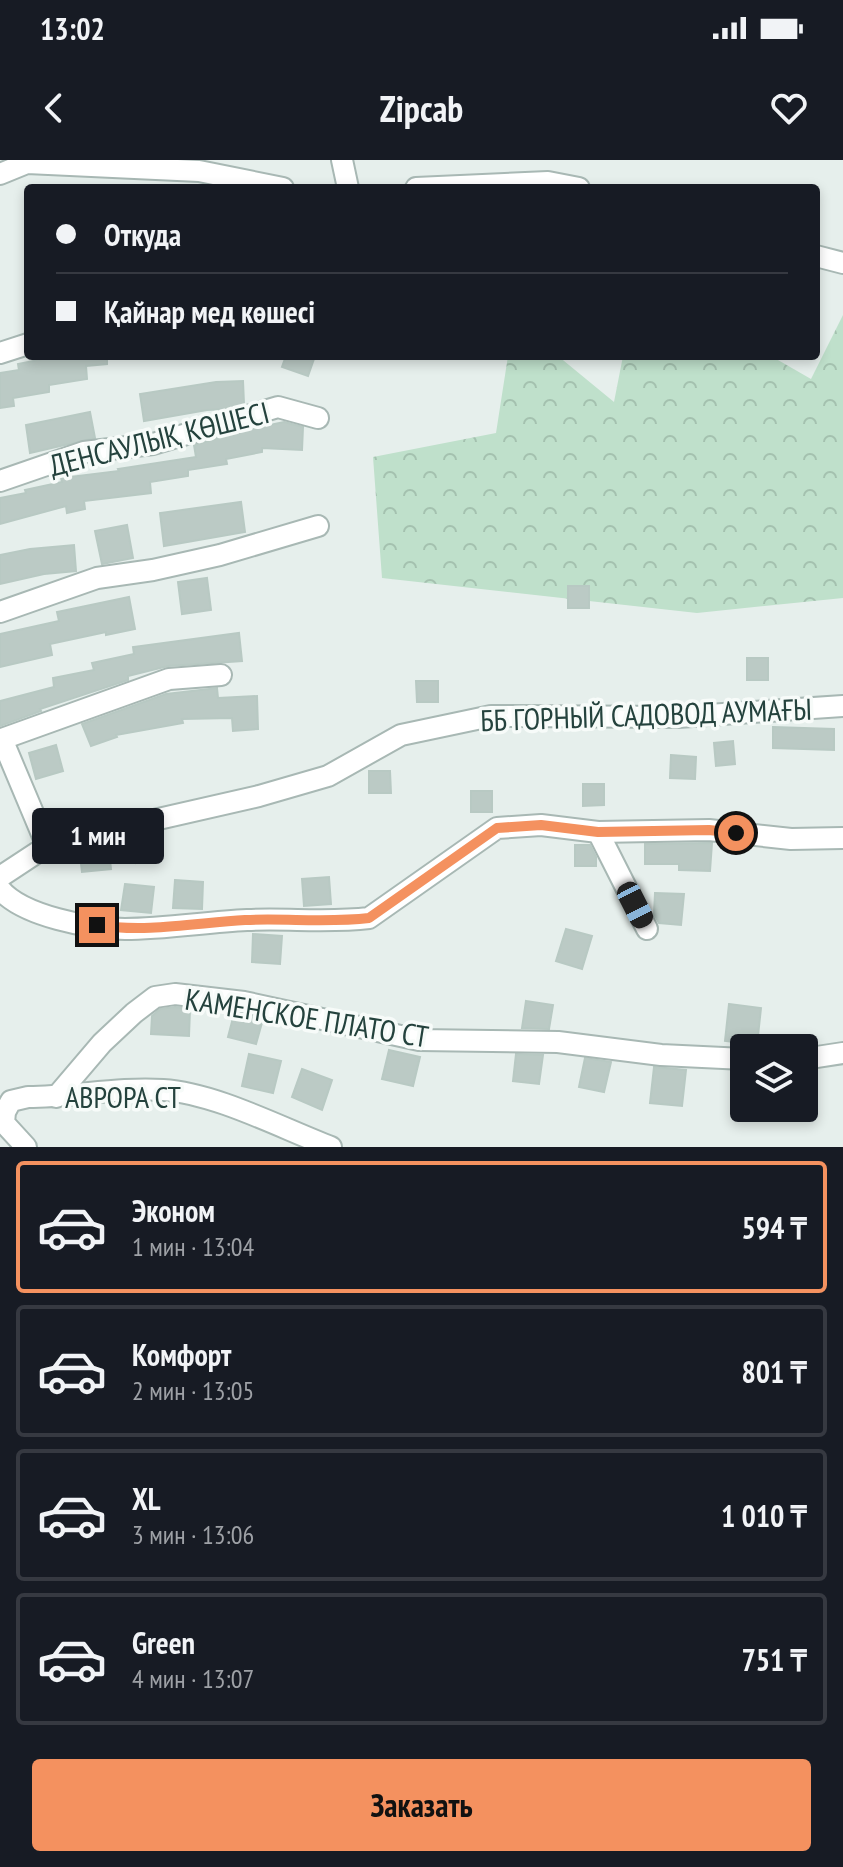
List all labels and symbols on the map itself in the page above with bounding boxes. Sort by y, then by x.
street label: ДЕНСАУЛЫҚ КӨШЕСІ [45,392,273,484]
street label: ББ ГОРНЫЙ САДОВОД АУМАҒЫ [480,689,812,739]
callout: 1 мин [31,809,163,865]
route start [718,815,754,851]
car [613,878,657,932]
route end [79,907,115,943]
street label: КАМЕНСКОЕ ПЛАТО СТ [183,979,431,1055]
street label: АВРОРА СТ [65,1077,181,1116]

